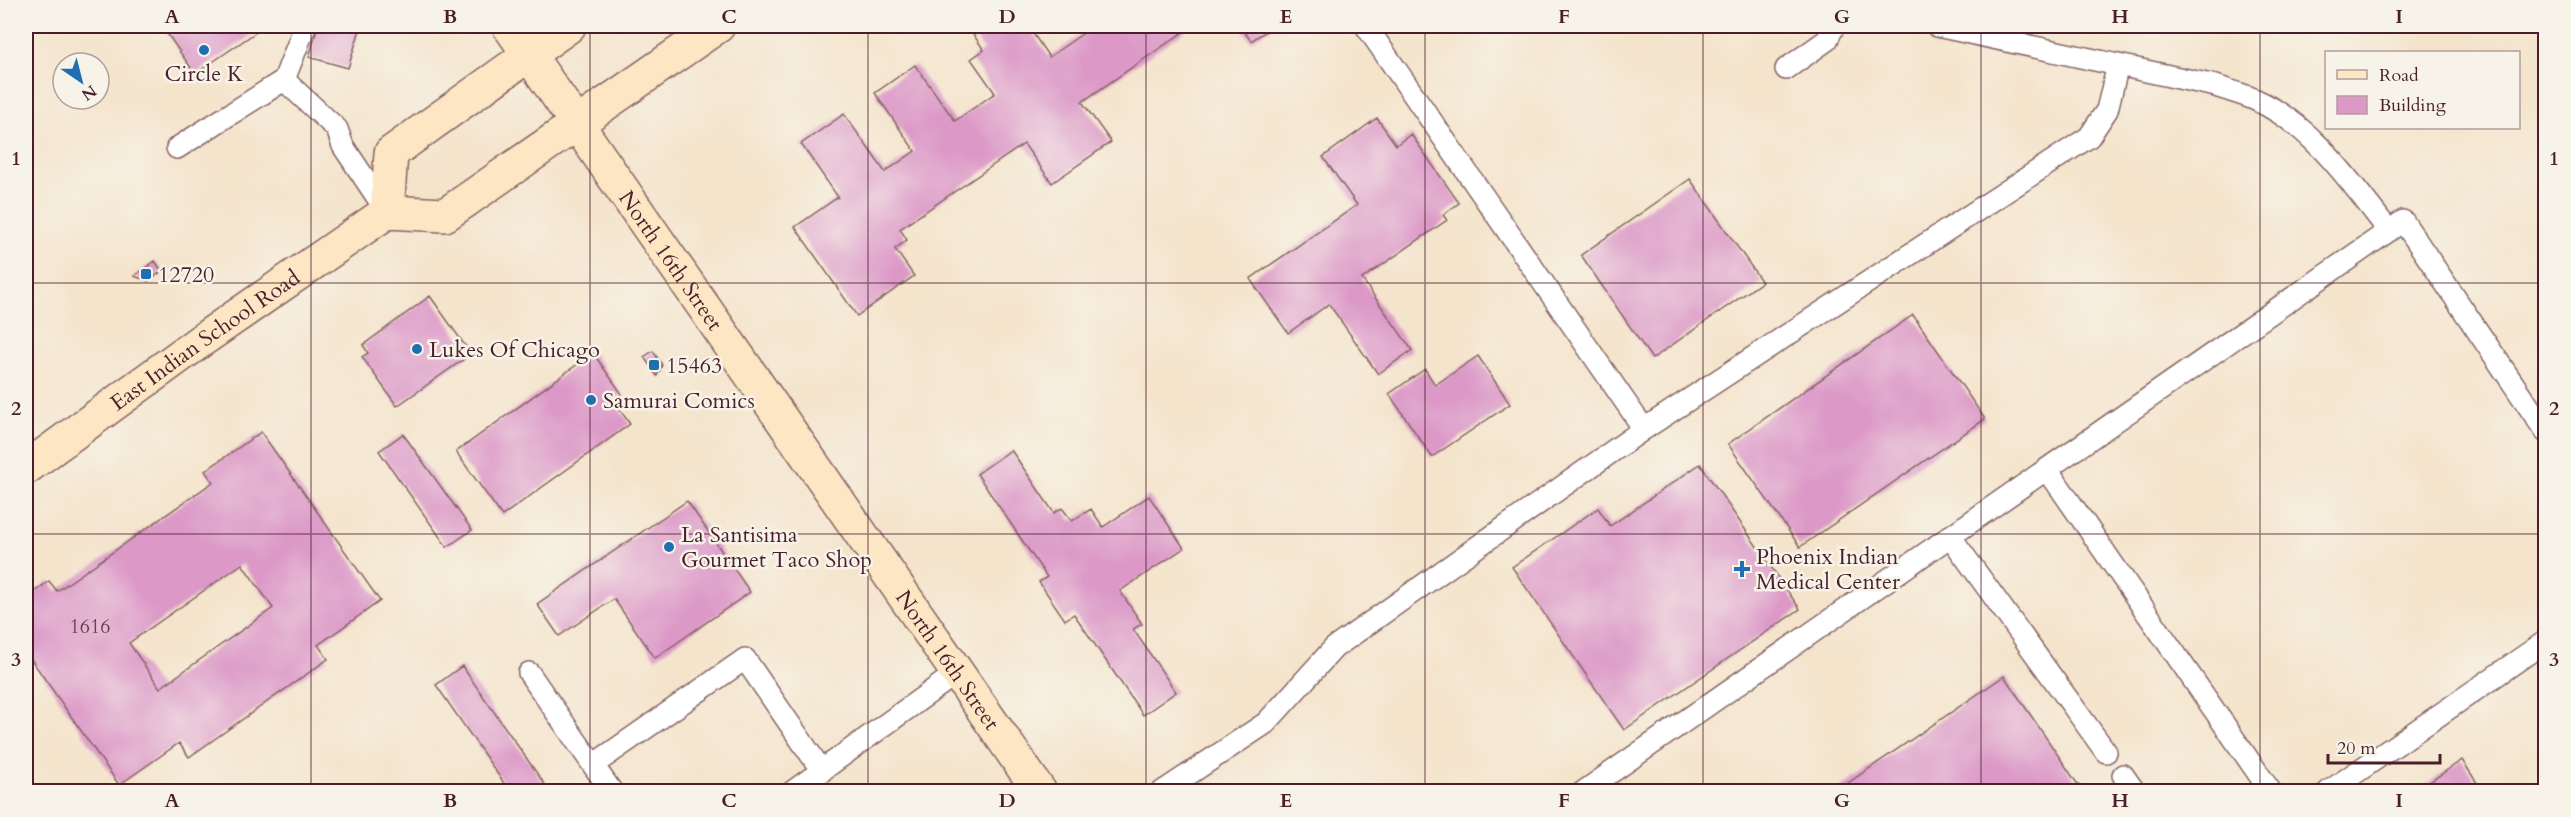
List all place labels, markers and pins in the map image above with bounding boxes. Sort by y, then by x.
marker: Circle K [197,43,211,57]
place label: Circle K [165,59,244,89]
place label: 12720 [158,260,214,290]
marker: 12720 [139,267,153,281]
place label: Lukes Of Chicago [429,335,600,365]
marker: Lukes Of Chicago [410,342,424,356]
place label: 15463 [666,351,722,381]
marker: 15463 [647,358,661,372]
place label: Samurai Comics [603,386,755,416]
marker: Samurai Comics [584,393,598,407]
place label: La Santisima Gourmet Taco Shop [681,520,872,575]
marker: La Santisima Gourmet Taco Shop [662,540,676,554]
place label: Phoenix Indian Medical Center [1756,542,1901,597]
marker: Phoenix Indian Medical Center [1733,560,1751,578]

